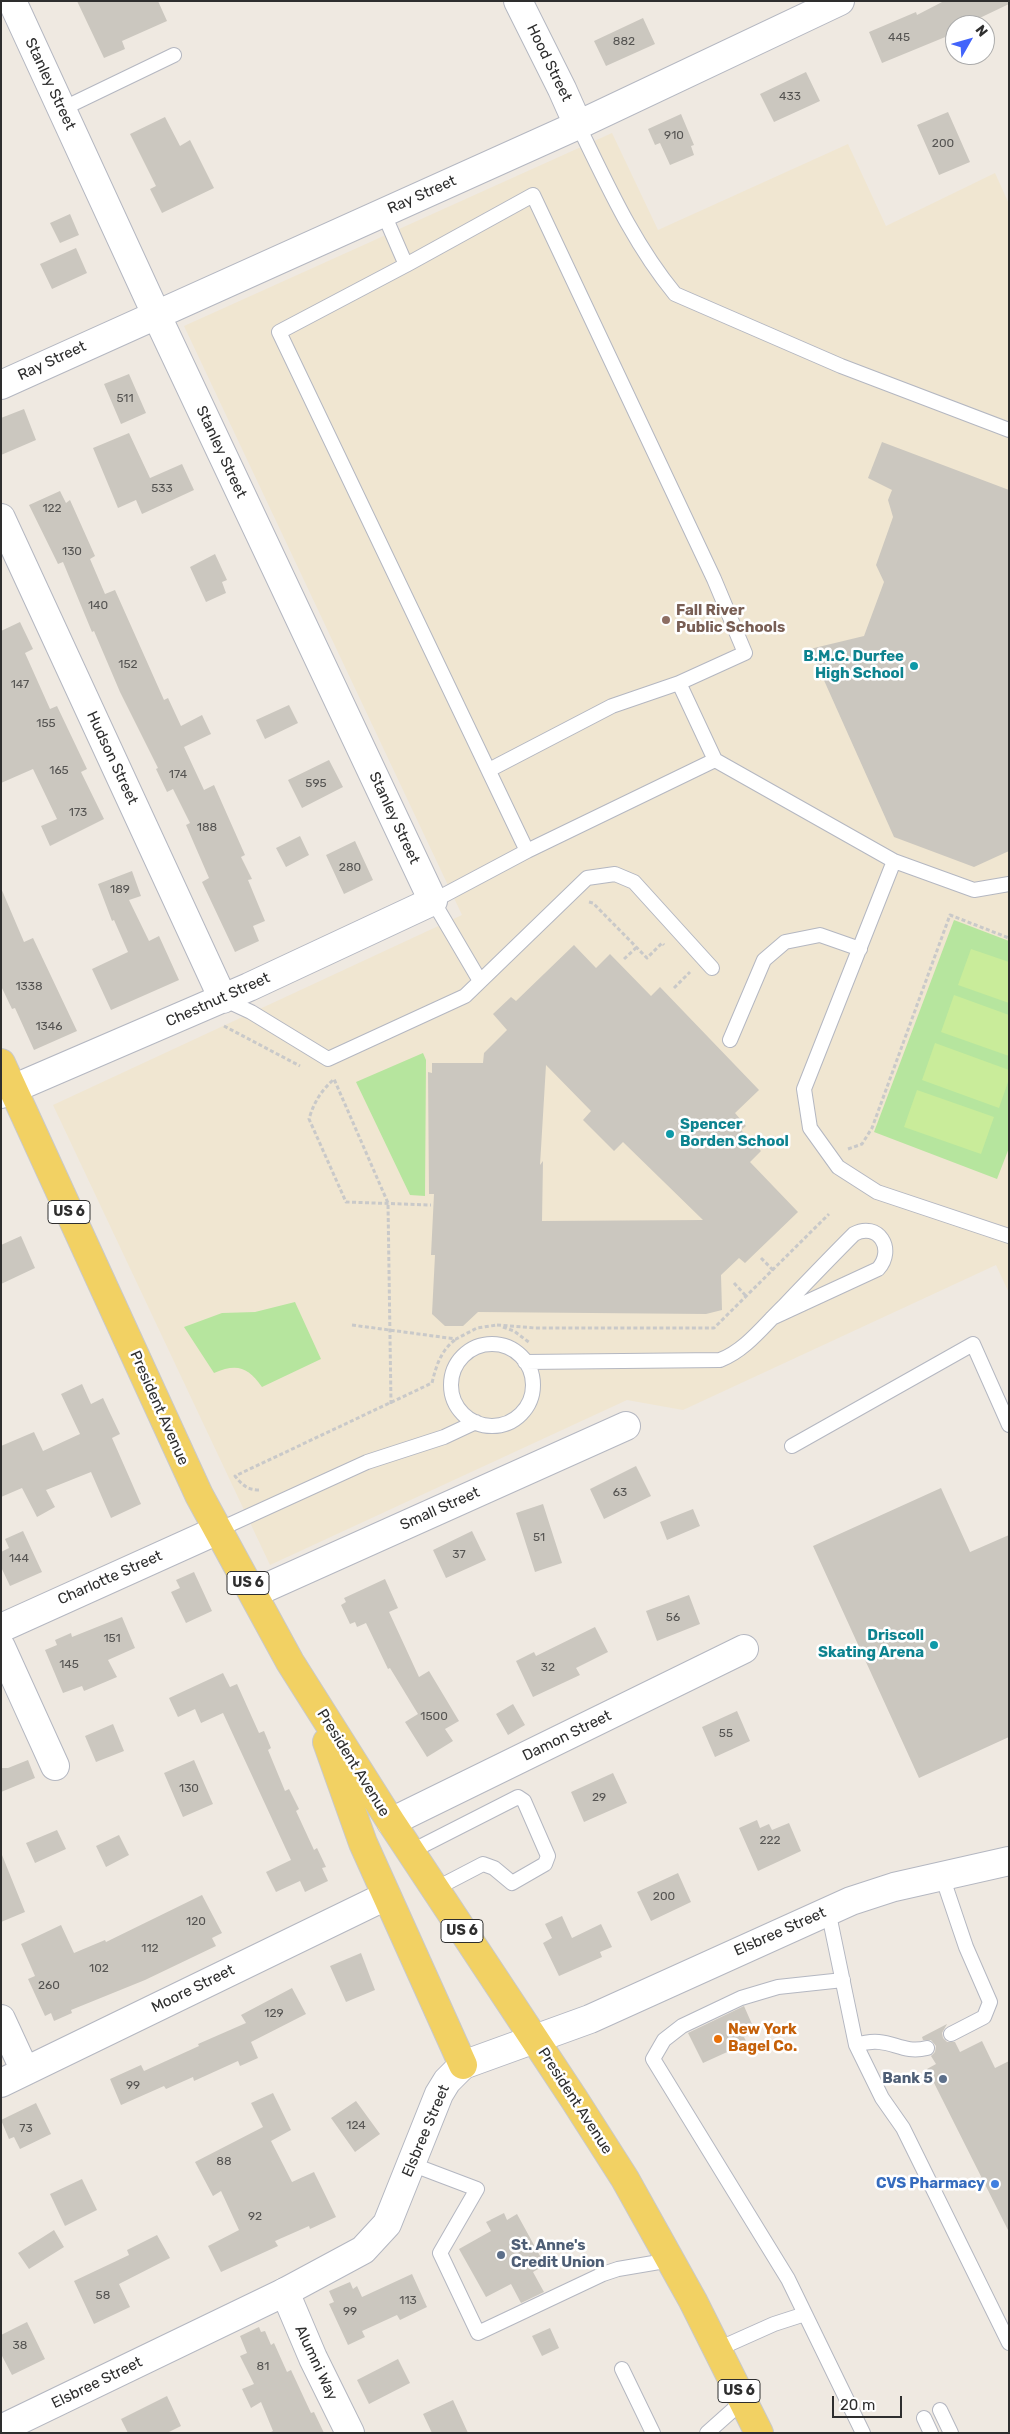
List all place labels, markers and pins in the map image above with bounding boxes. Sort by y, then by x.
place label: Fall River Public Schools [676,602,785,637]
marker: Fall River Public Schools [660,614,672,626]
place label: B.M.C. Durfee High School [803,648,904,683]
marker: B.M.C. Durfee High School [908,660,920,672]
place label: Spencer Borden School [680,1116,789,1151]
marker: Spencer Borden School [664,1128,676,1140]
place label: Driscoll Skating Arena [818,1627,924,1662]
marker: Driscoll Skating Arena [928,1639,940,1651]
place label: New York Bagel Co. [728,2021,797,2056]
marker: New York Bagel Co. [712,2033,724,2045]
place label: Bank 5 [882,2070,933,2088]
marker: Bank 5 [937,2073,949,2085]
place label: CVS Pharmacy [876,2175,985,2193]
marker: CVS Pharmacy [989,2178,1001,2190]
place label: St. Anne's Credit Union [511,2237,605,2272]
marker: St. Anne's Credit Union [495,2249,507,2261]

